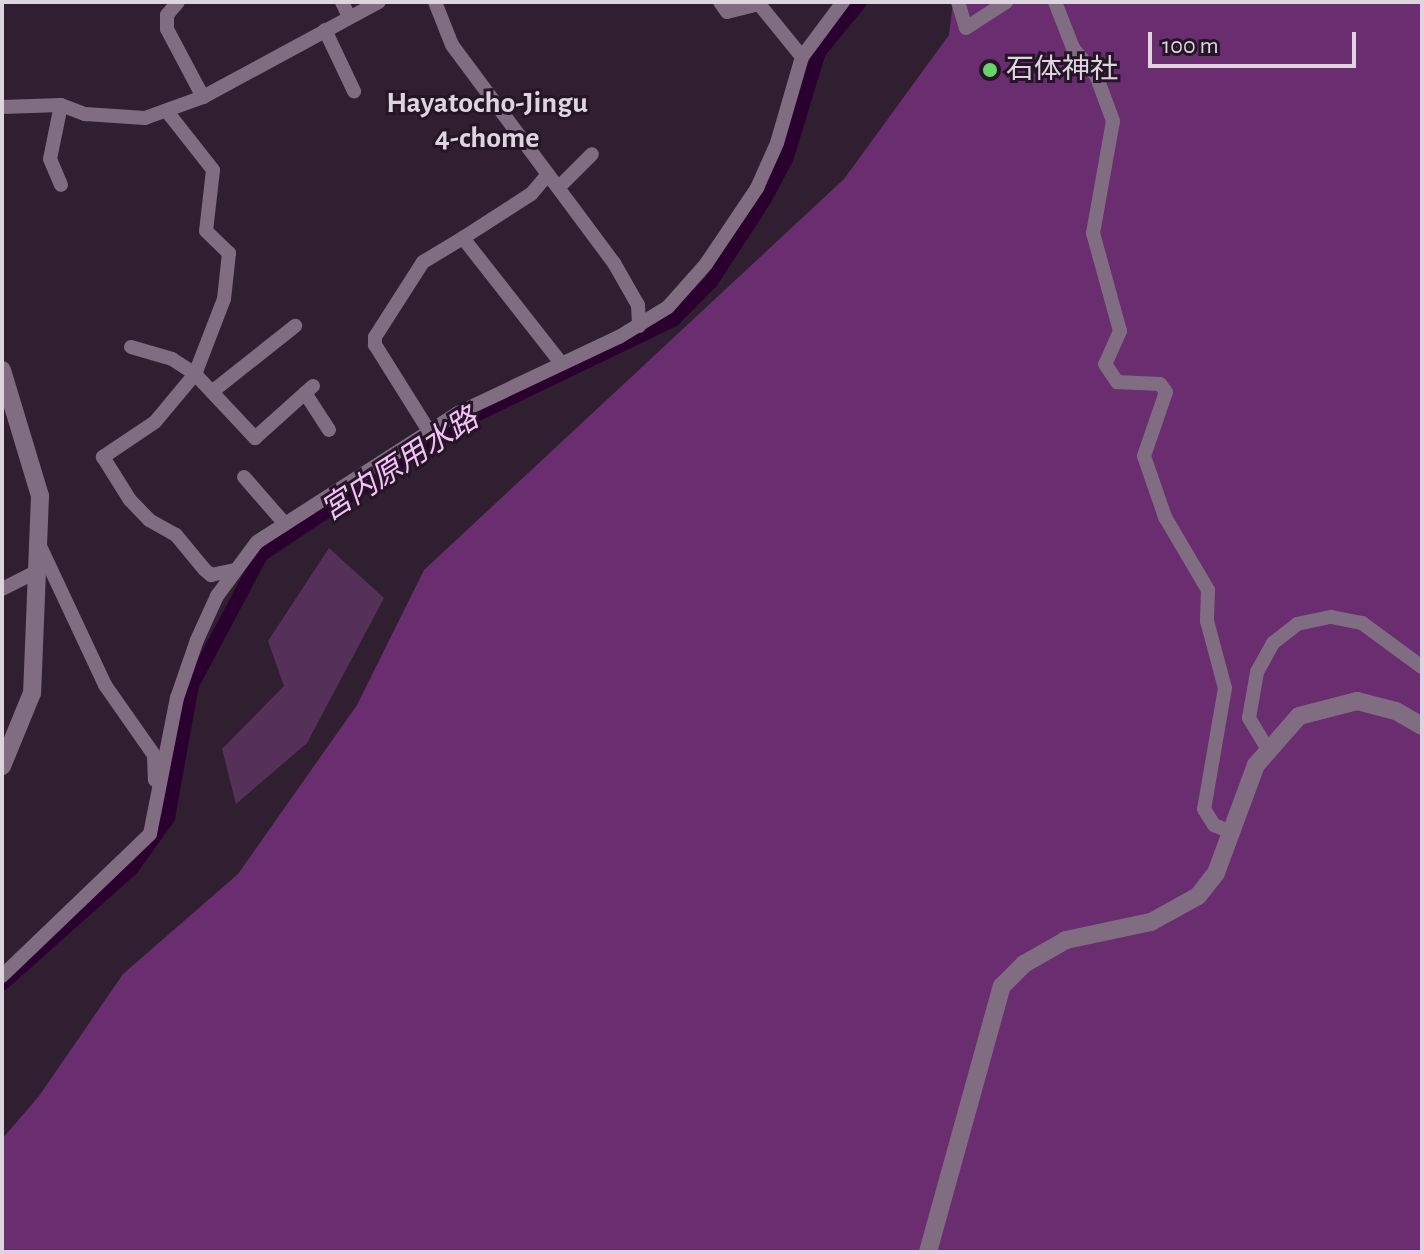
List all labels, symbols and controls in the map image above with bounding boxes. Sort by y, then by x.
scale bar [1152,16,1360,66]
text: 100 m [1162,34,1219,58]
place label: 石体神社 [1006,53,1118,87]
marker: 石体神社 [981,61,999,79]
district label: Hayatocho-Jingu 4-chome [386,85,588,156]
water label: 宮内原用水路 [315,401,485,529]

